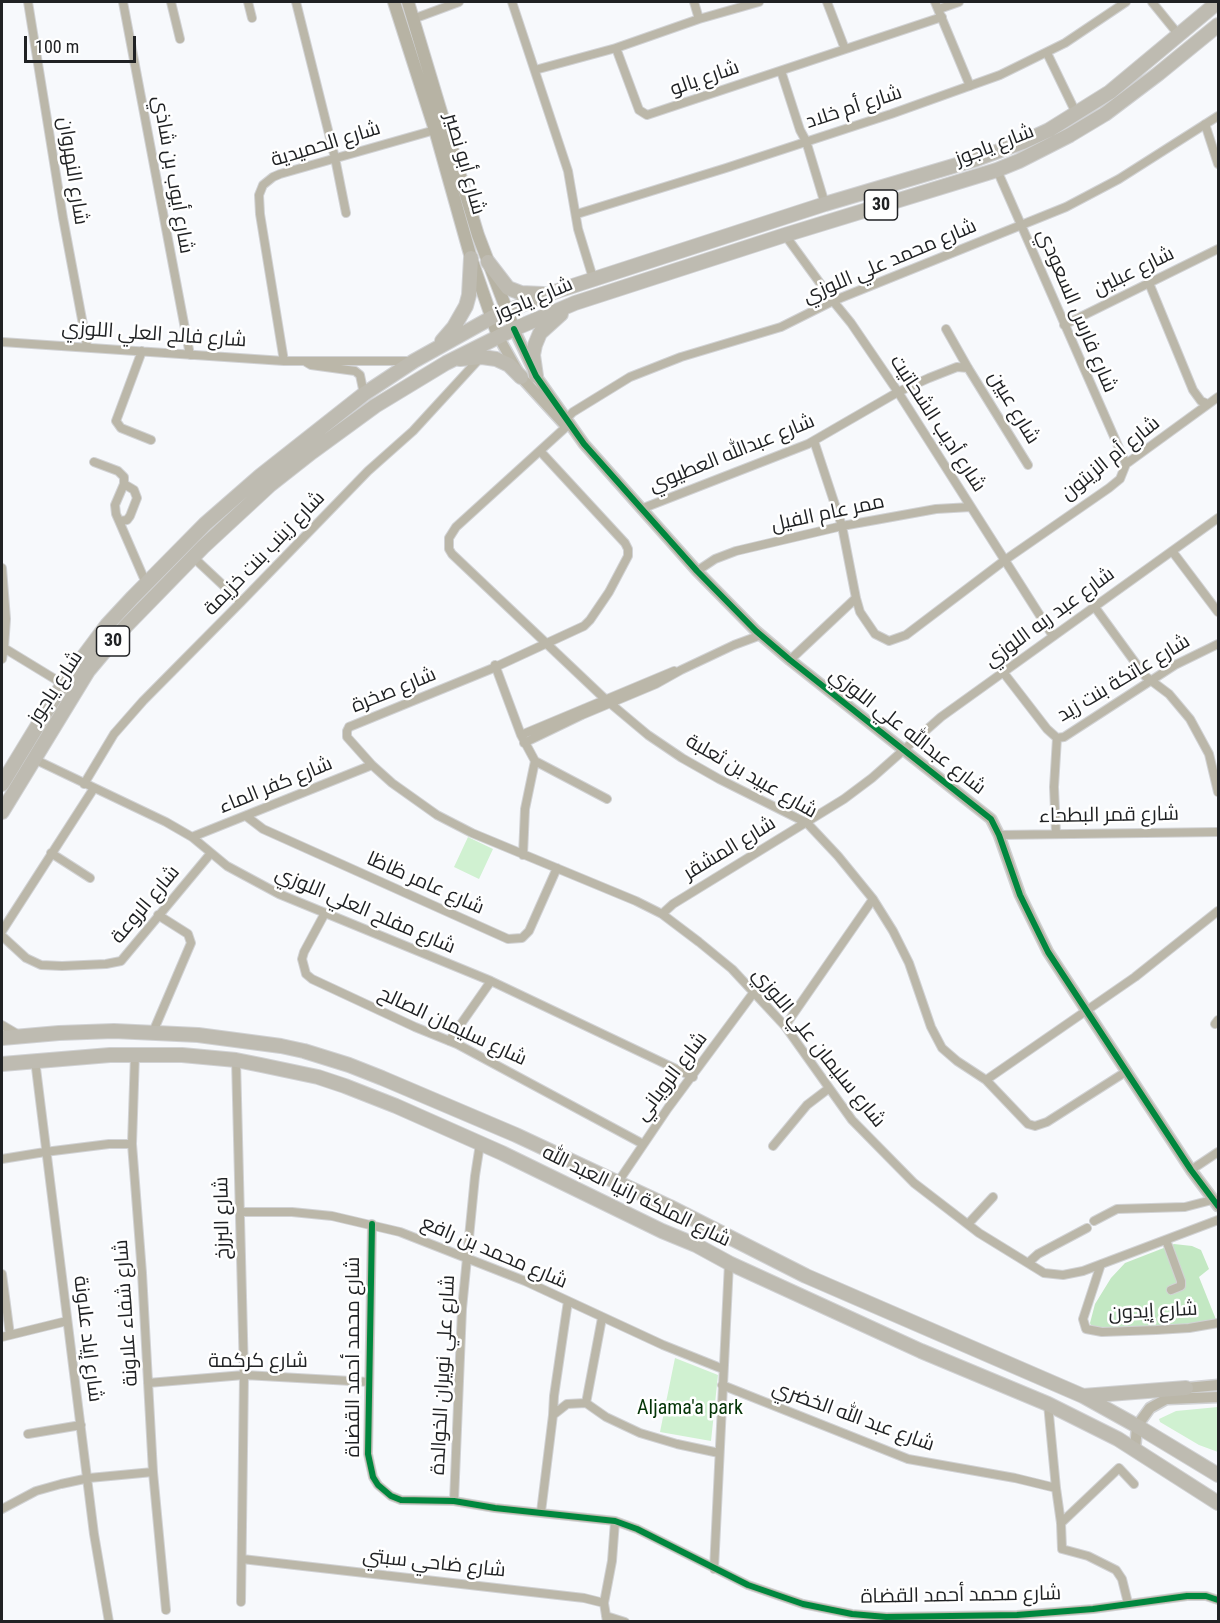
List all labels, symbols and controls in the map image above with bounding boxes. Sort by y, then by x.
scale bar [27,24,140,62]
text: 100 m [35,36,79,57]
street label: شارع يالو [667,56,743,102]
street label: شارع أم خلاد [803,81,905,135]
street label: شارع أيوب بن شاذي [146,94,198,256]
street label: شارع أبو نصير [438,110,490,218]
street label: شارع النهروان [52,115,92,227]
street label: شارع الحميدية [268,117,384,173]
street label: شارع ياجوز [952,120,1038,172]
road number: 30 [864,190,898,220]
street label: شارع محمد علي اللوزي [800,215,980,309]
street label: شارع فارس السعودي [1031,226,1121,396]
street label: شارع عبلين [1090,242,1178,302]
street label: شارع ياجوز [491,273,577,327]
street label: شارع فالح العلي اللوزي [61,317,247,353]
street label: شارع أديب الشحاتيت [884,351,990,497]
street label: شارع عبين [982,367,1044,449]
street label: شارع عبدالله العطيوي [646,410,818,498]
street label: شارع أم الزيتون [1057,412,1165,506]
street label: شارع زينب بنت خزيمة [200,487,330,621]
street label: ممر عام الفيل [769,490,887,538]
street label: شارع عبد ربه اللوزي [980,563,1120,673]
road number: 30 [96,626,130,656]
street label: شارع عاتكة بنت زيد [1053,630,1195,728]
street label: شارع ياجوز [23,647,89,729]
street label: شارع صخرة [348,663,440,719]
street label: شارع عبدالله علي اللوزي [824,663,990,801]
street label: شارع عبيد بن ثعلبة [681,730,821,824]
street label: شارع كفر الماء [216,752,336,820]
street label: شارع قمر البطحاء [1039,803,1179,829]
street label: شارع المشقر [679,812,781,886]
street label: شارع عامر ظاظا [363,847,487,921]
street label: شارع الروعة [106,861,186,949]
street label: شارع مفلح العلي اللوزي [271,862,459,960]
street label: شارع سليمان علي اللوزي [746,963,890,1133]
street label: شارع سليمان الصالح [374,982,530,1072]
street label: شارع الروياني [631,1028,713,1126]
street label: شارع الملكة رانيا العبد الله [538,1141,734,1253]
street label: شارع البرزخ [210,1176,236,1260]
street label: شارع محمد بن رافع [417,1211,571,1295]
street label: شارع شفاء علاونة [110,1239,144,1387]
street label: شارع محمد أحمد القضاة [342,1257,366,1457]
street label: شارع إياد علاونة [67,1274,107,1404]
street label: شارع علي نويران الخوالدة [427,1274,461,1476]
street label: شارع إيدون [1108,1298,1198,1326]
street label: شارع كركمة [208,1350,308,1374]
street label: شارع عبد الله الخضري [769,1377,937,1457]
park label: Aljama'a park [637,1397,743,1421]
street label: شارع ضاحي سبتي [361,1545,507,1583]
street label: شارع محمد أحمد القضاة [861,1582,1061,1610]

